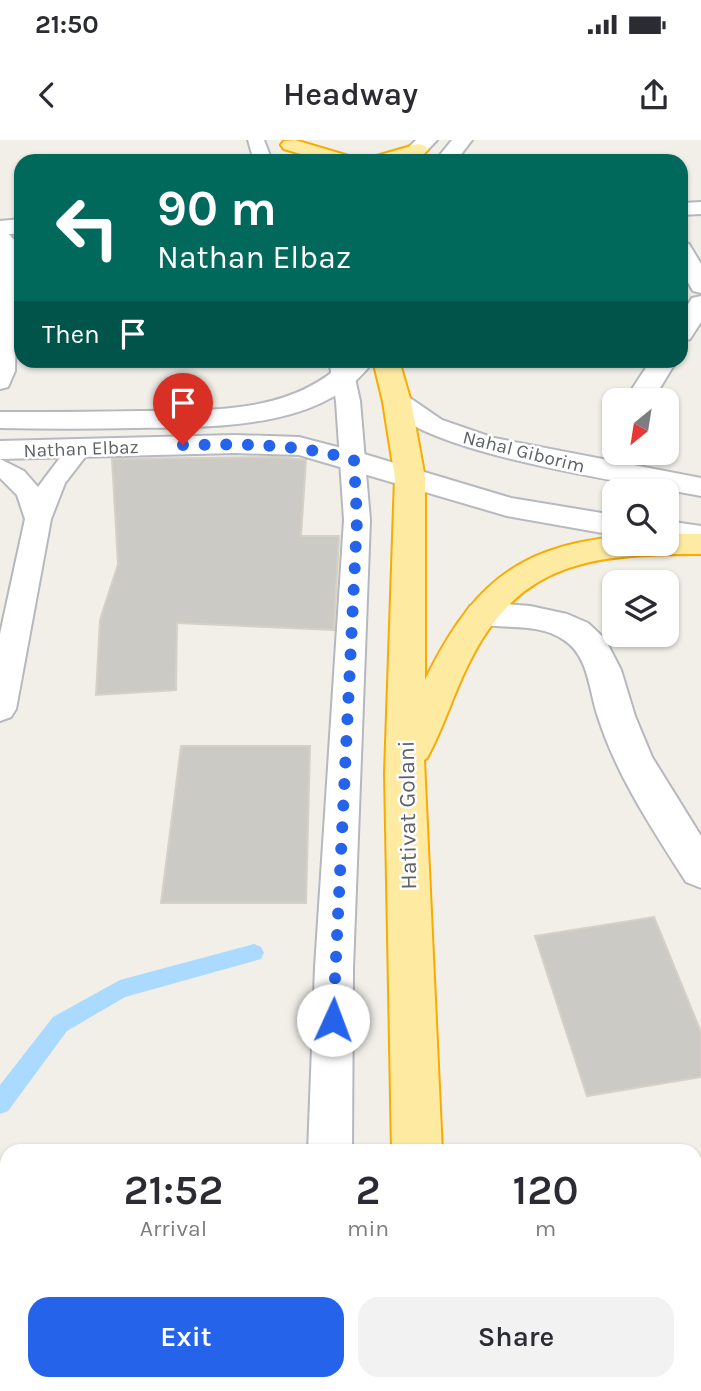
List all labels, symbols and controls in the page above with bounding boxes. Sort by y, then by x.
text: 21:50 [35,9,99,40]
icon: back [28,76,66,114]
text: Headway [283,76,418,113]
icon: share [635,76,673,114]
text: 90 m [157,180,277,237]
icon: left [42,182,133,273]
text: Nathan Elbaz [157,239,351,276]
icon: arrive [114,315,152,353]
text: Then [42,319,100,350]
pin [153,373,213,445]
icon: arrive [164,384,202,422]
north arrow [602,388,679,466]
map controls [602,388,679,647]
street label: Nahal Giborim [460,426,587,478]
street label: Nathan Elbaz [23,436,139,462]
button: search [602,479,679,556]
button: layers [602,570,679,647]
street label: Hativat Golani [393,740,422,890]
position arrow [296,983,370,1057]
text: 21:52 [123,1165,223,1215]
text: 2 [355,1165,381,1215]
text: 120 [513,1165,579,1215]
text: Arrival [140,1215,207,1242]
text: min [347,1215,389,1242]
text: m [535,1215,556,1242]
button: Exit [28,1297,344,1377]
button: Share [358,1297,674,1377]

